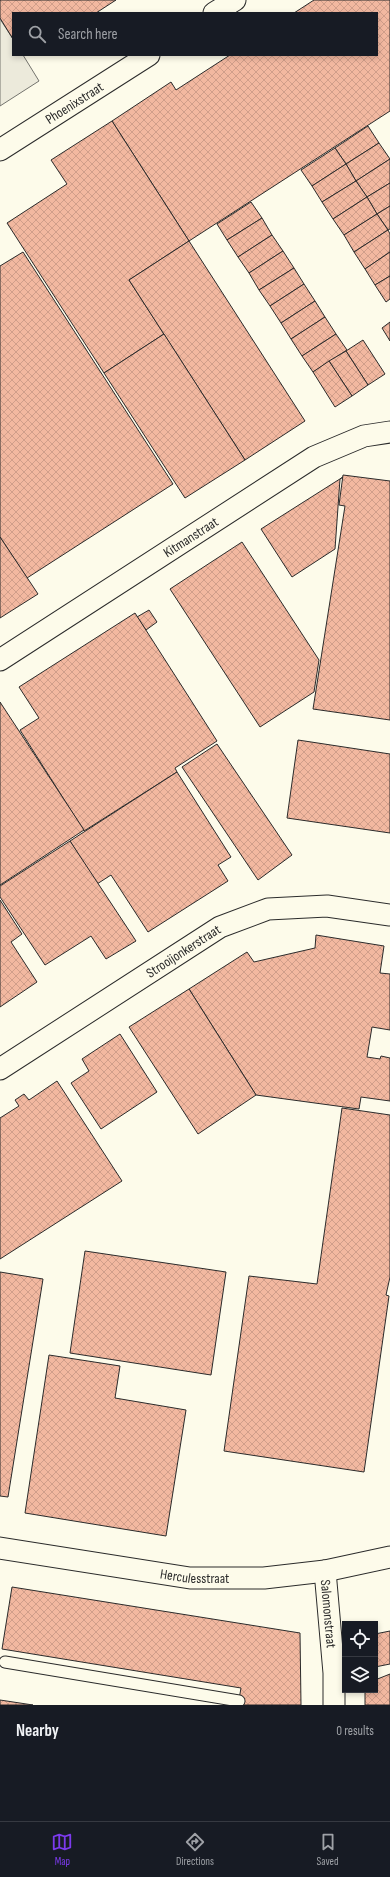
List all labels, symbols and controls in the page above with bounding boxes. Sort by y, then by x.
search box [12,12,378,56]
icon: search [26,23,48,45]
text: Search here [58,25,118,44]
street label: Phoenixstraat [42,78,107,128]
street label: Kitmanstraat [160,513,221,561]
street label: Strooijonkerstraat [143,921,224,981]
street label: Herculesstraat [159,1565,229,1587]
street label: Salomonstraat [317,1579,340,1649]
map controls [342,1621,378,1693]
button: locate [342,1621,378,1657]
button: layers [342,1657,378,1693]
text: Nearby [16,1721,59,1741]
text: 0 results [336,1723,374,1739]
tab: Map [51,1831,73,1868]
tab: Directions [176,1831,214,1868]
tab: Saved [317,1831,339,1868]

